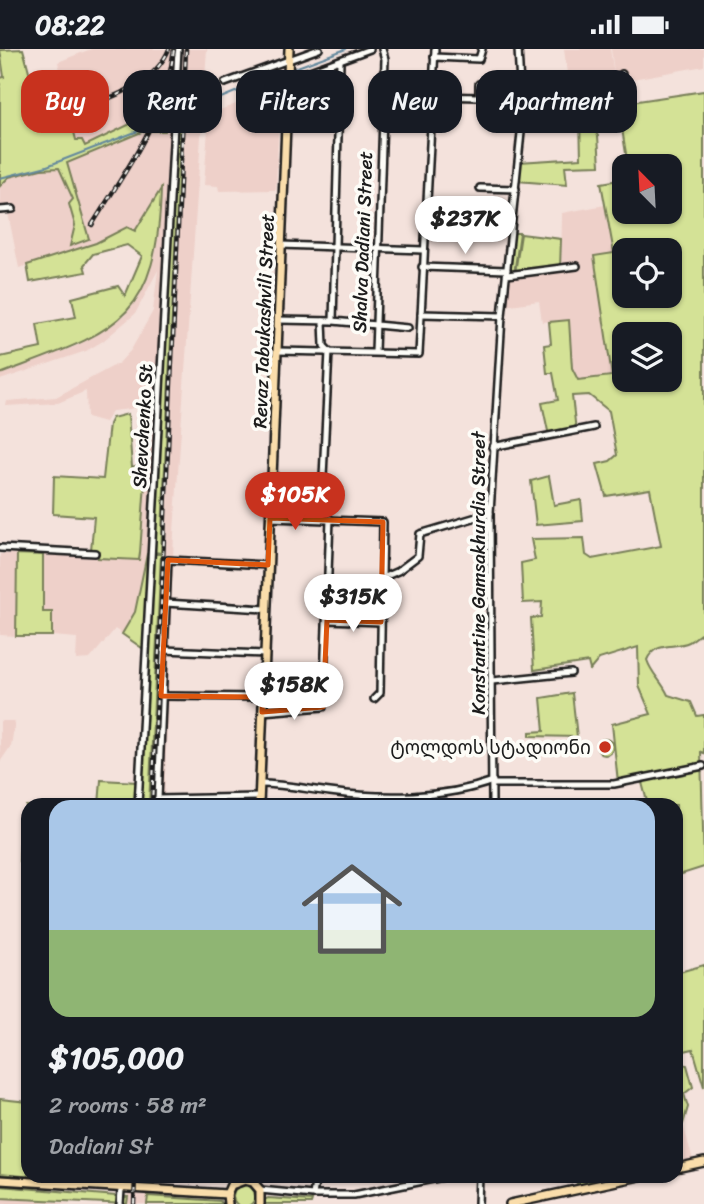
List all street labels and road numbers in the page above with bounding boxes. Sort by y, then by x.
street label: Shalva Dadiani Street [343,151,382,333]
street label: Revaz Tabukashvili Street [243,213,284,429]
street label: Shevchenko St [123,363,162,489]
street label: Konstantine Gamsakhurdia Street [462,430,495,715]

